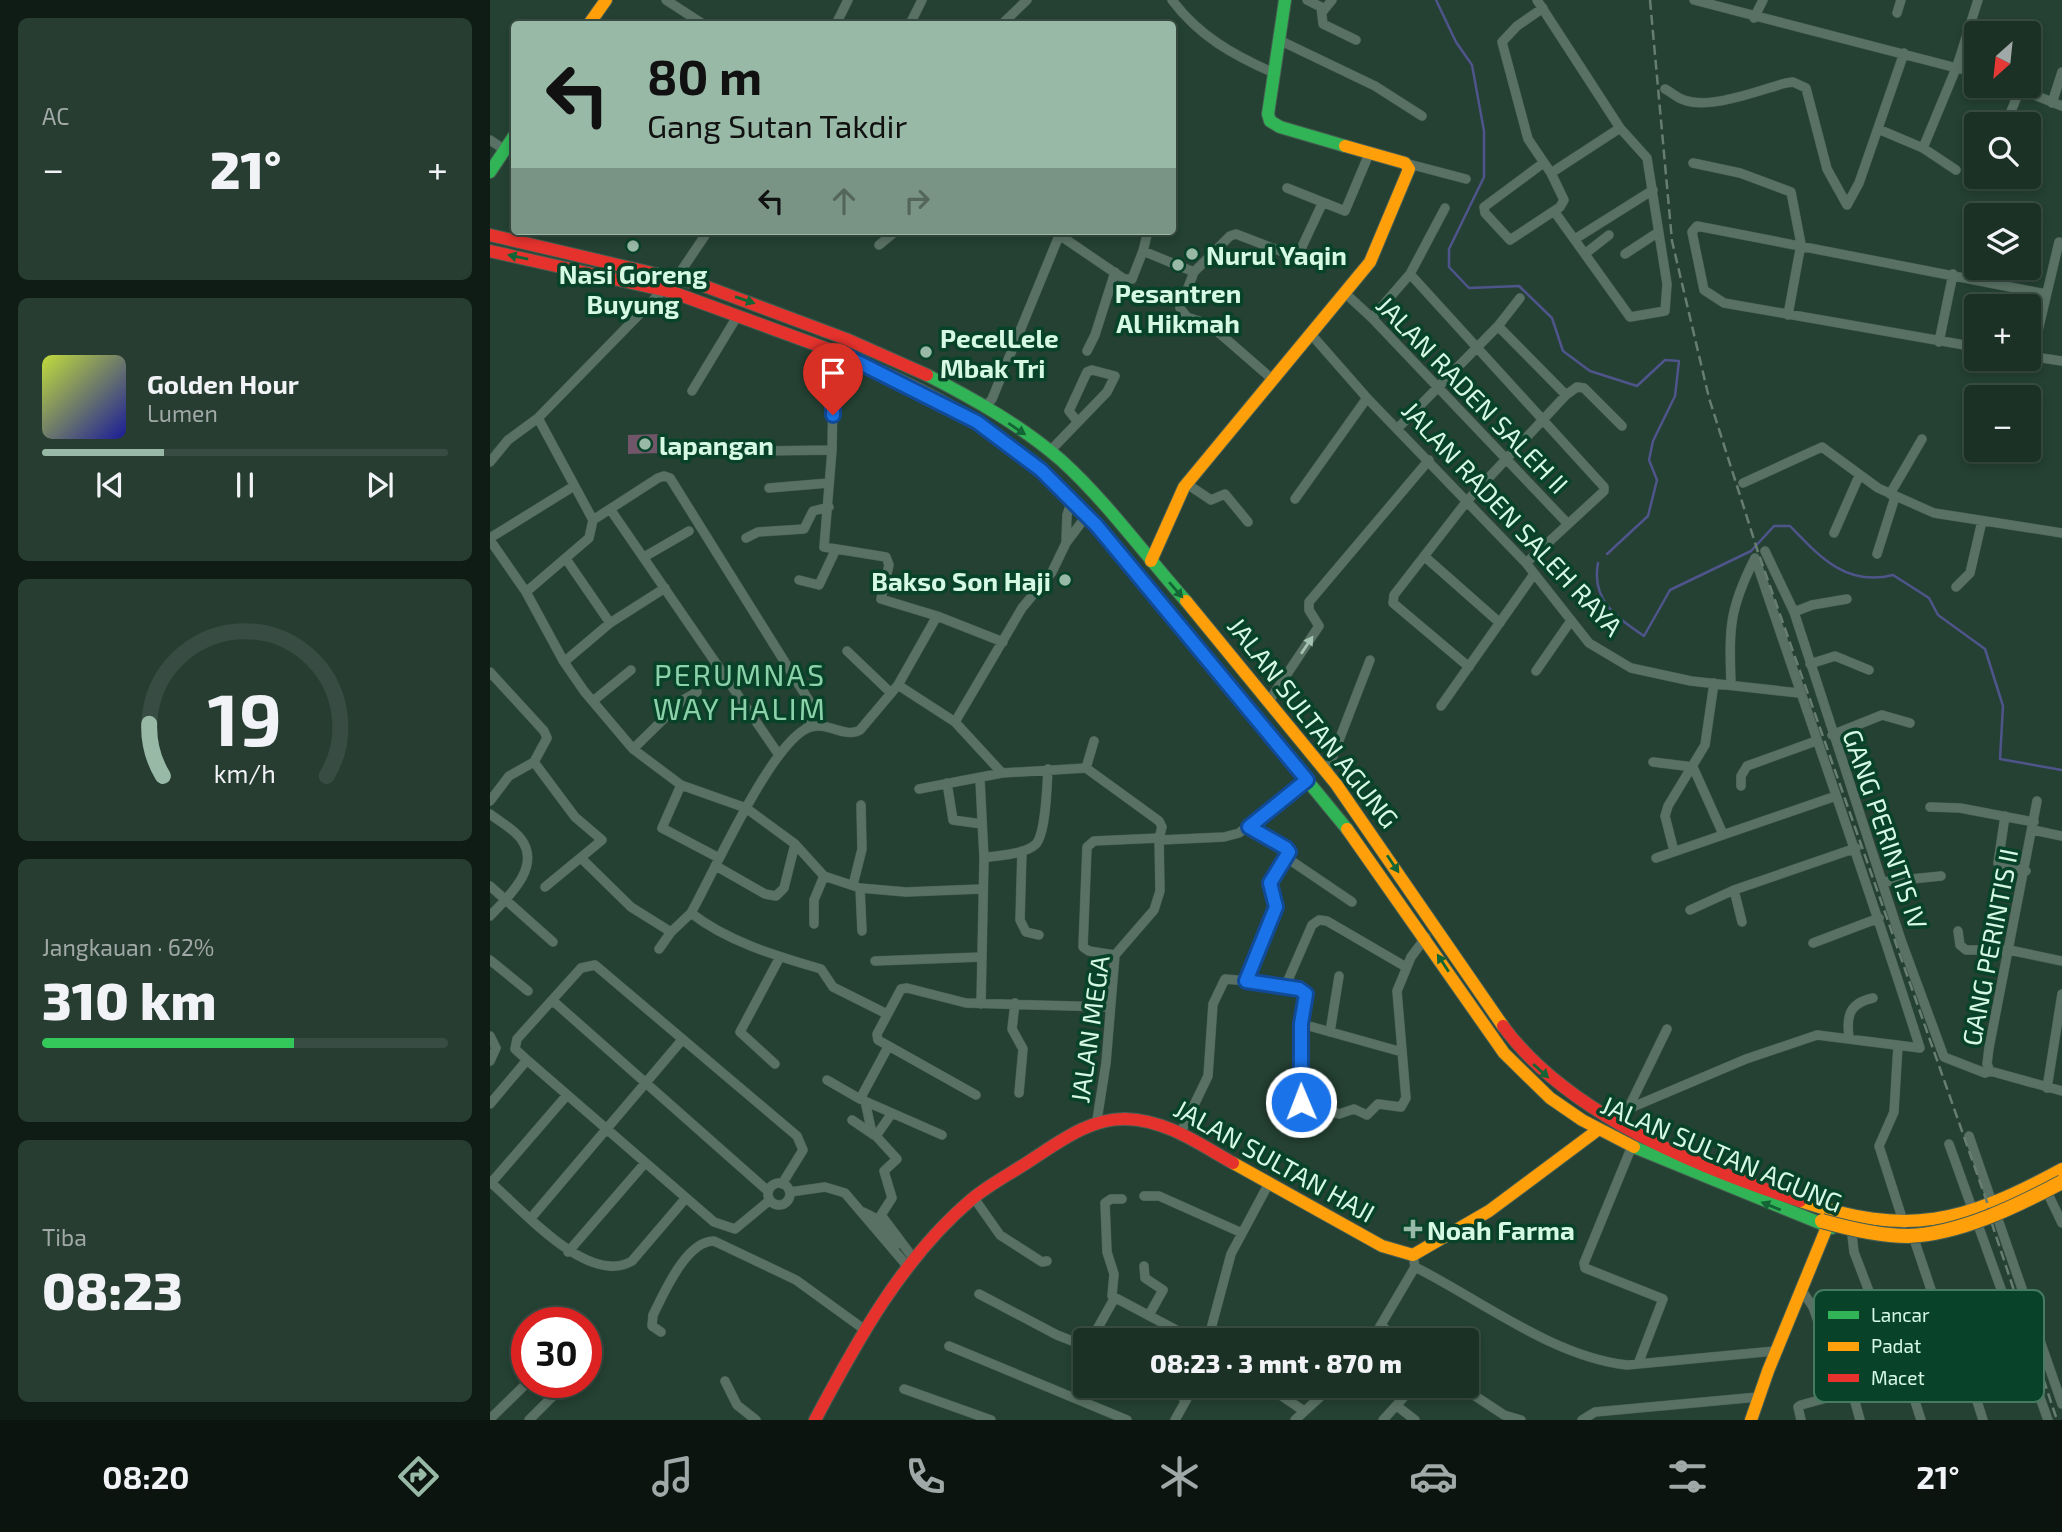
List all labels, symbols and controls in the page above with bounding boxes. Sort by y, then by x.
north arrow [1964,21,2040,98]
map controls [1964,21,2041,462]
text: 80 m [647,46,762,105]
icon: left [532,49,623,140]
text: AC [42,102,69,130]
text: Gang Sutan Takdir [647,106,907,144]
button: search [1964,112,2041,189]
text: 21° [210,137,281,199]
text: − [42,145,64,191]
text: + [427,145,448,191]
icon: left [752,182,790,220]
icon: ahead [825,182,863,220]
icon: right [898,182,936,220]
button: layers [1964,203,2041,280]
marker: Nasi Goreng Buyung [625,238,641,254]
place label: Nurul Yaqin [1206,239,1347,270]
marker: Nurul Yaqin [1184,246,1200,262]
one-way arrow [507,252,529,263]
marker: Pesantren Al Hikmah [1170,257,1186,273]
place label: Nasi Goreng Buyung [559,258,707,320]
place label: Pesantren Al Hikmah [1115,277,1241,338]
street label: JALAN RADEN SALEH II [1371,289,1575,499]
button: + [1964,294,2041,371]
one-way arrow [735,295,756,306]
place label: PecelLele Mbak Tri [940,322,1059,383]
pin [803,343,863,415]
marker: PecelLele Mbak Tri [918,344,934,360]
icon: arrive [814,354,852,392]
text: Golden Hour [147,368,299,399]
button: − [1964,385,2041,462]
street label: JALAN RADEN SALEH RAYA [1396,394,1630,642]
text: Lumen [147,399,218,427]
one-way arrow [1007,422,1027,435]
place label: lapangan [659,429,774,460]
marker: lapangan [637,436,653,452]
icon: previous [91,466,129,504]
icon: pause [226,466,264,504]
icon: next [361,466,399,504]
place label: Bakso Son Haji [871,565,1051,596]
marker: Bakso Son Haji [1057,572,1073,588]
one-way arrow [1168,581,1183,598]
street label: JALAN SULTAN AGUNG [1222,610,1406,834]
one-way arrow [1300,635,1313,655]
district label: PERUMNAS WAY HALIM [653,656,827,726]
text: 19 [208,673,282,761]
street label: GANG PERINTIS IV [1837,725,1935,933]
text: km/h [214,758,276,788]
street label: GANG PERINTIS II [1955,846,2023,1048]
one-way arrow [1386,855,1400,873]
text: Jangkauan · 62% [42,933,214,961]
street label: JALAN MEGA [1063,953,1115,1105]
one-way arrow [1436,954,1449,973]
text: 310 km [42,968,216,1030]
one-way arrow [1532,1063,1550,1079]
position arrow [1264,1065,1338,1139]
street label: JALAN SULTAN AGUNG [1597,1088,1847,1218]
street label: JALAN SULTAN HAJI [1169,1092,1381,1228]
one-way arrow [1760,1200,1781,1211]
place label: Noah Farma [1427,1214,1575,1245]
marker: Noah Farma [1405,1221,1421,1237]
text: Tiba [42,1223,87,1251]
text: 08:23 [42,1258,183,1320]
legend [1814,1290,2044,1402]
text: Lancar [1871,1303,1930,1326]
speed limit sign: 30 [511,1307,602,1398]
text: Padat [1871,1334,1921,1357]
text: 08:23 · 3 mnt · 870 m [1150,1347,1402,1378]
text: Macet [1871,1366,1925,1389]
icon: directions [394,1452,443,1501]
icon: music [648,1452,697,1501]
icon: phone [901,1452,950,1501]
icon: climate [1155,1452,1204,1501]
icon: car [1409,1452,1458,1501]
icon: filters [1663,1452,1712,1501]
text: 08:20 [102,1457,189,1495]
text: 21° [1916,1457,1960,1495]

